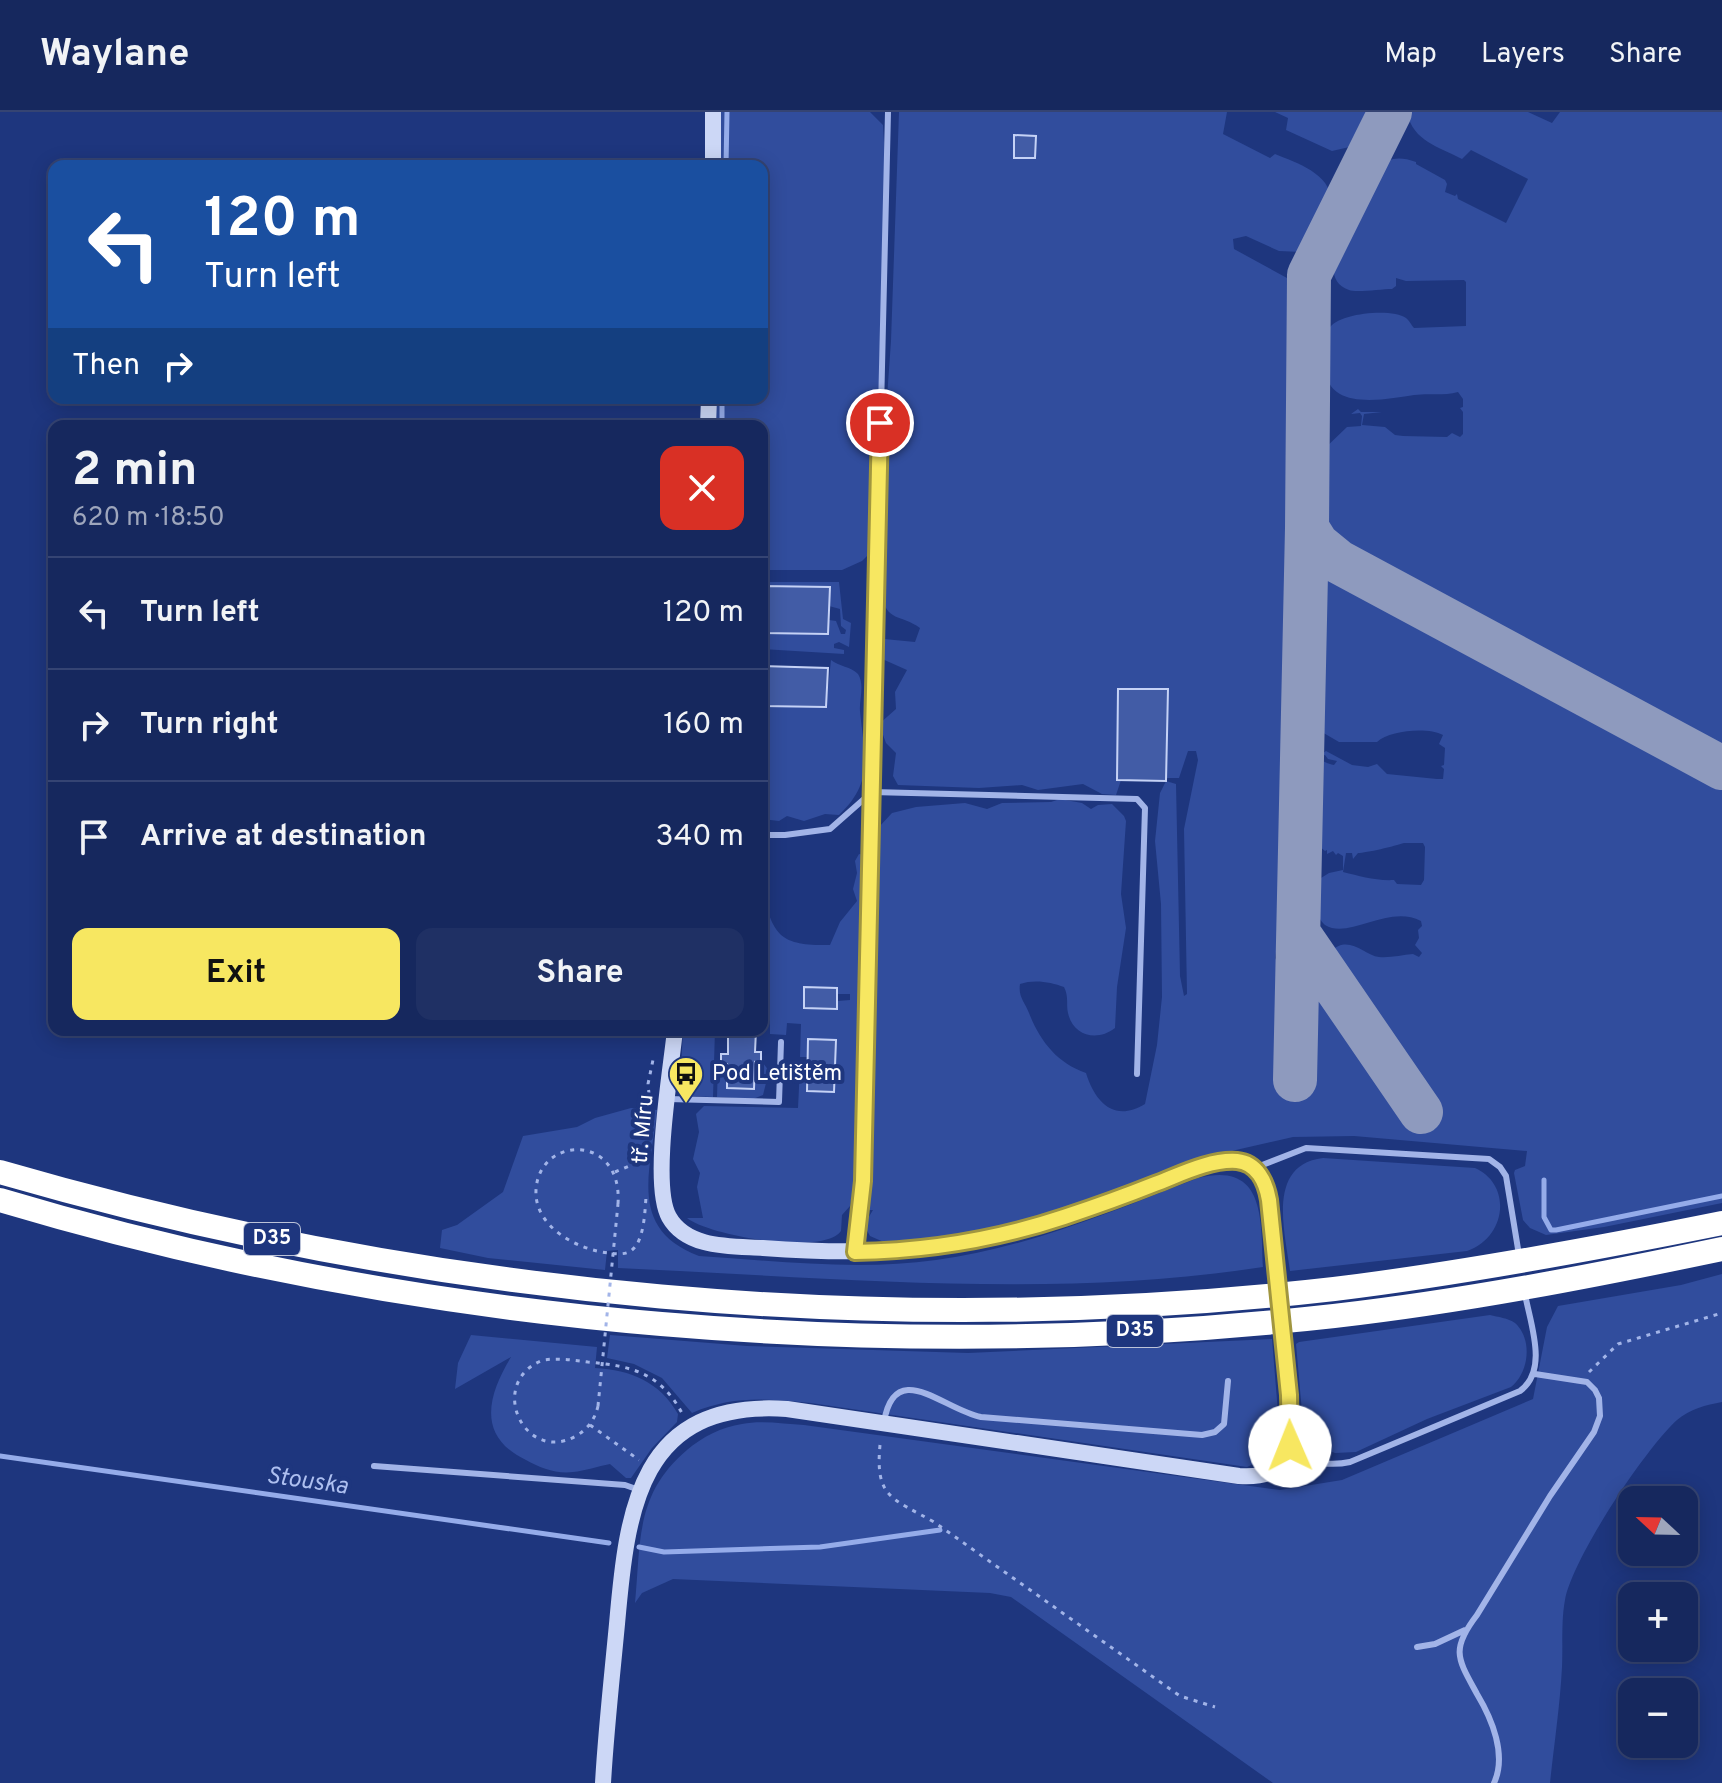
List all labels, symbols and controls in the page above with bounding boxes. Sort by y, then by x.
text: Waylane [40,31,189,80]
text: Map [1384,37,1437,73]
text: Layers [1481,37,1565,73]
text: Share [1609,37,1682,73]
text: 120 m [204,186,361,256]
icon: left [72,192,176,296]
text: Turn left [204,255,341,301]
icon: right [156,344,200,388]
text: Then [72,348,140,385]
pin [846,389,914,457]
icon: arrive [858,401,902,445]
text: 2 min [72,442,197,502]
button: close [660,446,744,530]
text: 620 m · 18:50 [72,502,225,535]
icon: left [72,591,116,635]
text: Turn left [140,595,260,632]
text: 120 m [663,595,744,632]
icon: right [72,703,116,747]
text: Turn right [140,707,278,744]
text: 160 m [663,707,744,744]
icon: arrive [72,815,116,859]
text: Arrive at destination [140,819,426,856]
text: 340 m [656,819,744,856]
button: Exit [72,928,400,1020]
button: Share [416,928,744,1020]
bus stop icon: Pod Letištěm [667,1055,705,1105]
place label: Pod Letištěm [712,1061,842,1088]
street label: tř. Míru [628,1093,660,1165]
road number: D35 [244,1223,300,1255]
road number: D35 [1107,1315,1163,1347]
position arrow [1248,1404,1332,1488]
water label: Stouska [264,1461,350,1503]
north arrow [1618,1486,1698,1566]
map controls [1618,1486,1698,1758]
button: + [1618,1582,1698,1662]
button: − [1618,1678,1698,1758]

